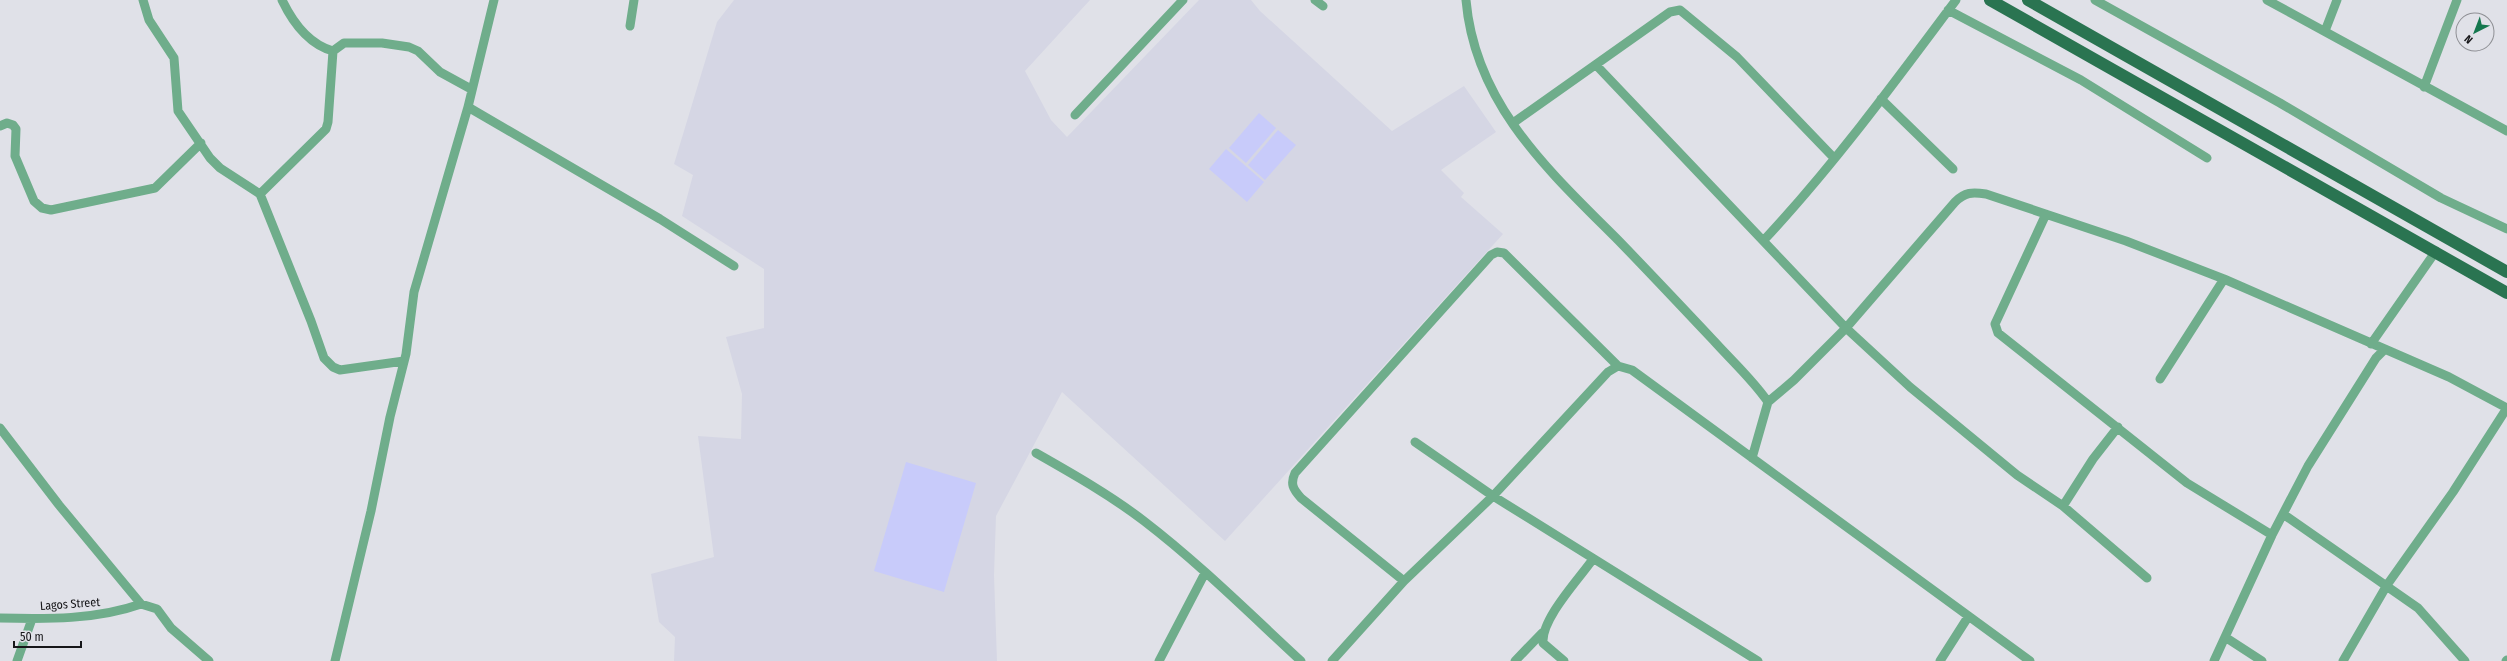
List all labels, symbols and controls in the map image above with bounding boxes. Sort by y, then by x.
north arrow [2455,12,2495,52]
text: N [2462,32,2475,46]
street label: Lagos Street [39,595,101,613]
scale bar [14,623,81,649]
text: 50 m [20,630,44,644]

